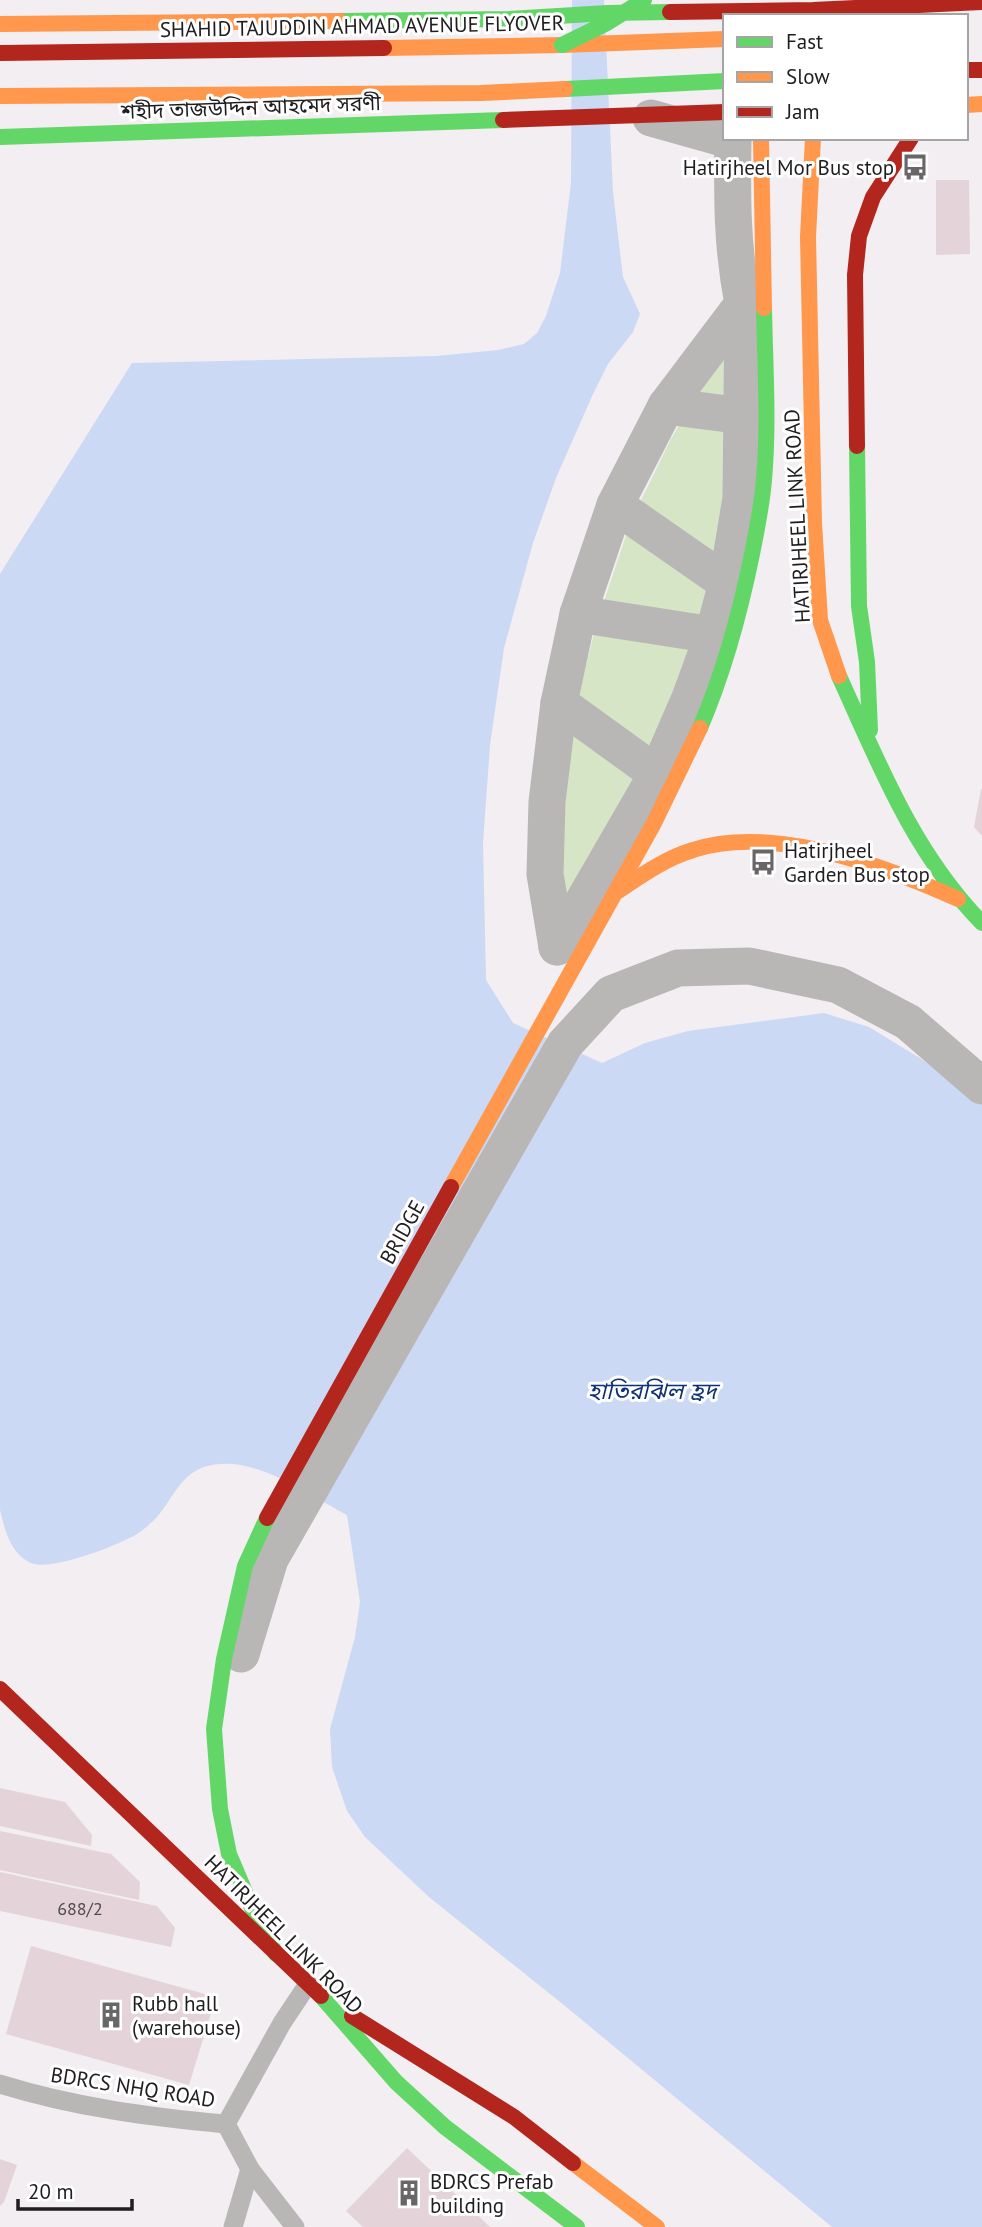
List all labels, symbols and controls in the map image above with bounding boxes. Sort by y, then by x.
street label: SHAHID TAJUDDIN AHMAD AVENUE FLYOVER [160,9,564,43]
legend [723,14,968,140]
text: Fast [786,28,823,55]
text: Slow [786,63,830,90]
street label: শহীদ তাজউদ্দিন আহমেদ সরণী [120,89,382,125]
text: Jam [785,98,820,125]
bus stop icon: Hatirjheel Mor Bus stop [900,152,930,182]
place label: Hatirjheel Mor Bus stop [683,154,894,181]
street label: HATIRJHEEL LINK ROAD [778,408,816,624]
place label: Hatirjheel Garden Bus stop [784,837,930,888]
bus stop icon: Hatirjheel Garden Bus stop [748,847,778,877]
street label: BRIDGE [374,1195,430,1269]
water label: হাতিরঝিল হ্রদ [588,1376,721,1405]
street label: HATIRJHEEL LINK ROAD [199,1849,369,2019]
house number: 688/2 [57,1897,103,1920]
place label: Rubb hall (warehouse) [132,1990,241,2041]
building icon: Rubb hall (warehouse) [96,2000,126,2030]
street label: BDRCS NHQ ROAD [49,2061,217,2113]
scale bar [18,2168,131,2212]
place label: BDRCS Prefab building [430,2168,554,2219]
text: 20 m [28,2178,74,2205]
building icon: BDRCS Prefab building [394,2178,424,2208]

